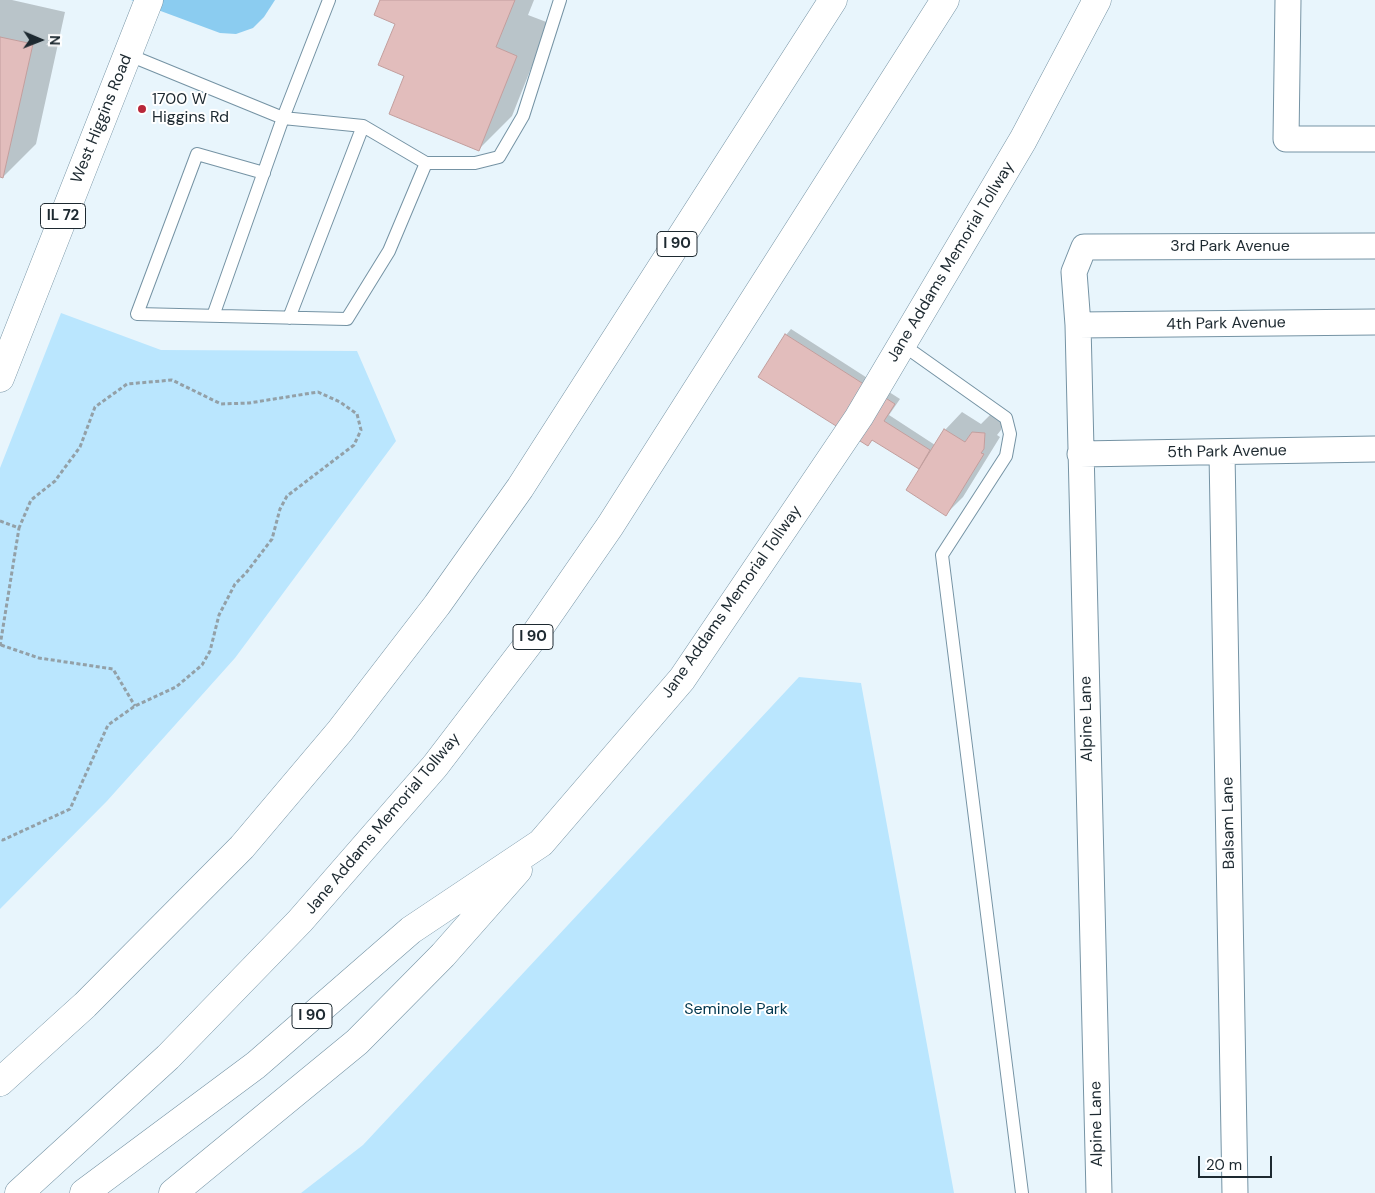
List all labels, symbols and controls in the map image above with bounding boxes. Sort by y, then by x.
north arrow [15,15,65,65]
text: N [46,35,64,46]
street label: West Higgins Road [67,52,137,186]
place label: 1700 W Higgins Rd [152,90,229,128]
marker: 1700 W Higgins Rd [136,103,148,115]
street label: Jane Addams Memorial Tollway [883,158,1019,366]
road number: IL 72 [40,204,86,228]
road number: I 90 [657,232,697,256]
street label: 3rd Park Avenue [1170,237,1290,257]
street label: 4th Park Avenue [1166,313,1286,335]
street label: 5th Park Avenue [1167,441,1287,463]
street label: Jane Addams Memorial Tollway [658,502,806,702]
road number: I 90 [513,624,553,650]
street label: Alpine Lane [1077,676,1097,762]
street label: Jane Addams Memorial Tollway [301,729,465,919]
street label: Balsam Lane [1219,777,1239,869]
park label: Seminole Park [684,1000,788,1020]
road number: I 90 [292,1004,332,1028]
street label: Alpine Lane [1087,1081,1107,1167]
scale bar [1200,1146,1274,1178]
text: 20 m [1206,1155,1242,1175]

